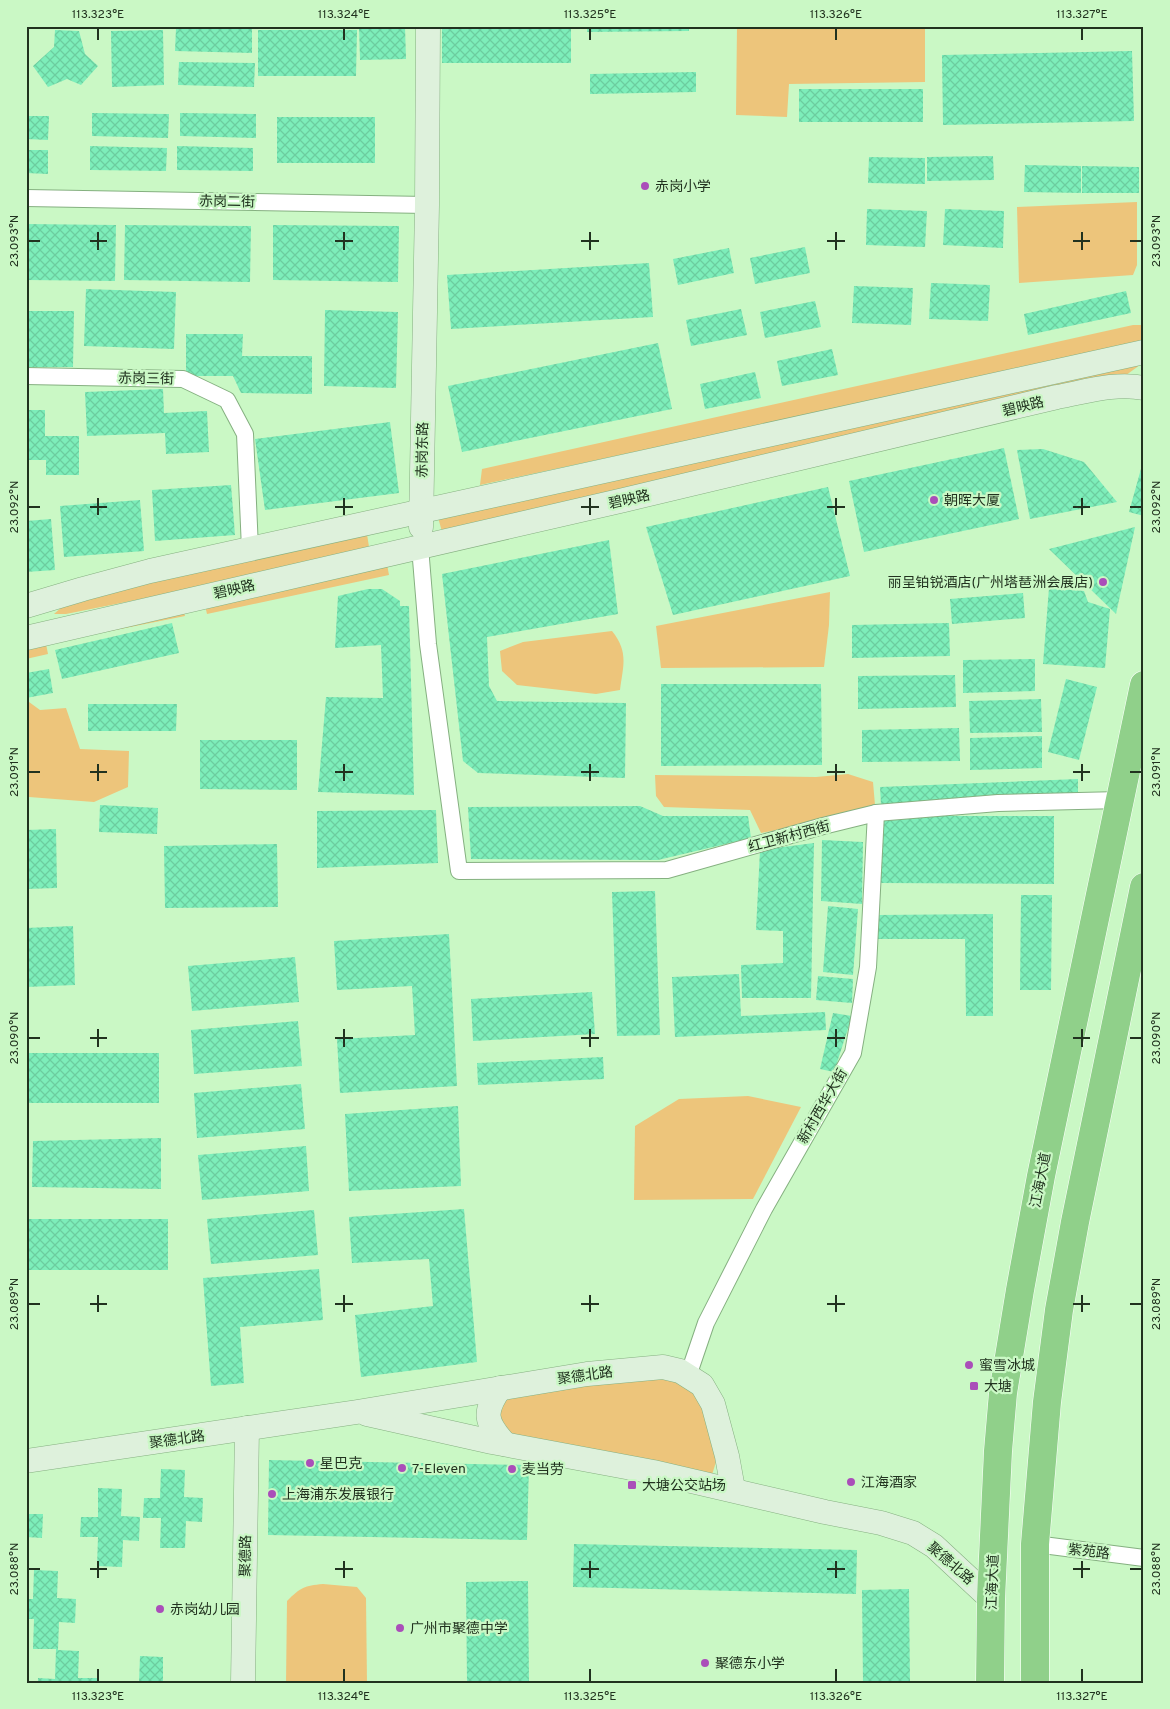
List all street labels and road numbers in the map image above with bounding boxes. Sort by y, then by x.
street label: 赤岗二街 [199,194,255,211]
street label: 赤岗三街 [118,371,174,388]
street label: 碧映路 [1001,394,1046,421]
street label: 赤岗东路 [415,422,432,478]
street label: 碧映路 [607,487,652,513]
street label: 碧映路 [212,577,257,603]
street label: 红卫新村西街 [746,817,832,857]
street label: 新村西华大街 [794,1066,852,1147]
street label: 江海大道 [1028,1151,1055,1209]
street label: 聚德北路 [556,1363,614,1389]
street label: 聚德北路 [148,1427,206,1453]
street label: 聚德路 [237,1535,255,1577]
street label: 聚德北路 [923,1539,977,1589]
street label: 紫苑路 [1067,1541,1111,1563]
street label: 江海大道 [984,1554,1003,1610]

